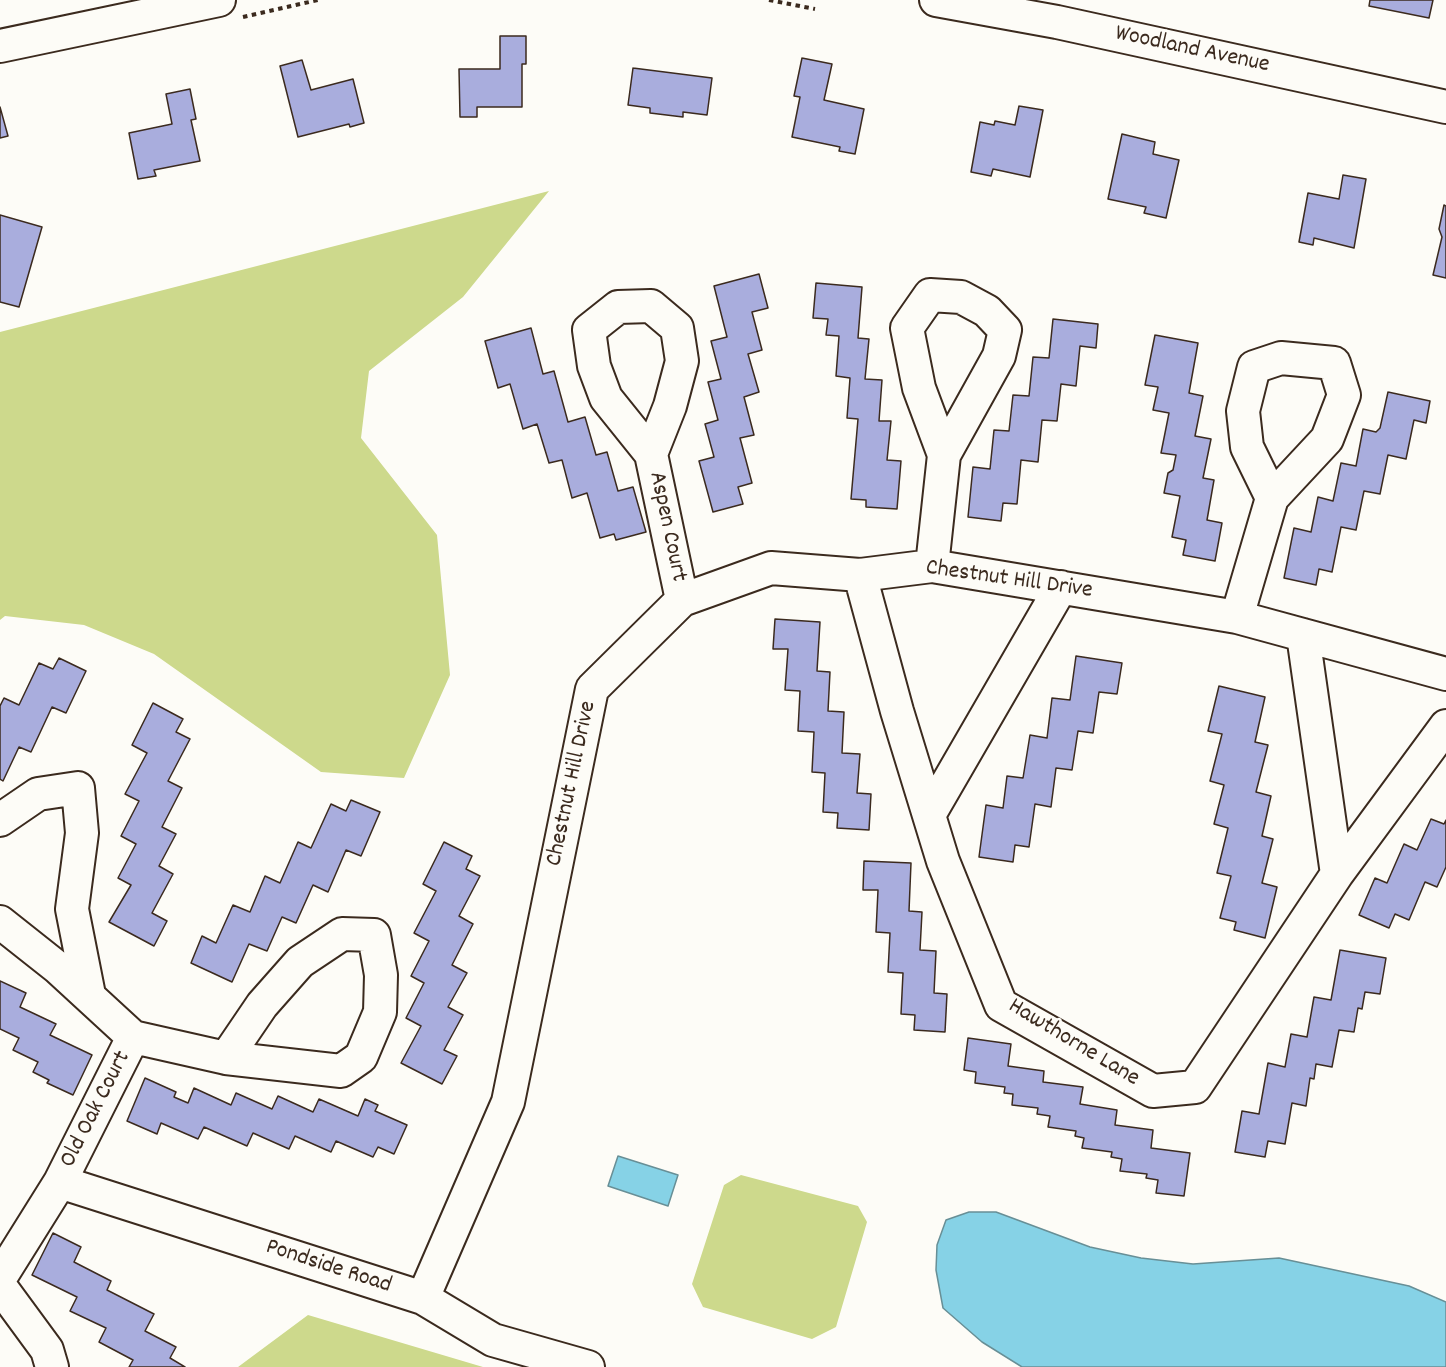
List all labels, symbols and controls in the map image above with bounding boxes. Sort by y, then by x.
street label: Woodland Avenue [1112,21,1272,81]
street label: Aspen Court [640,469,692,585]
street label: Chestnut Hill Drive [924,555,1094,607]
street label: Chestnut Hill Drive [541,699,605,869]
street label: Hawthorne Lane [1002,993,1144,1095]
street label: Old Oak Court [55,1047,139,1173]
street label: Pondside Road [261,1234,395,1302]

